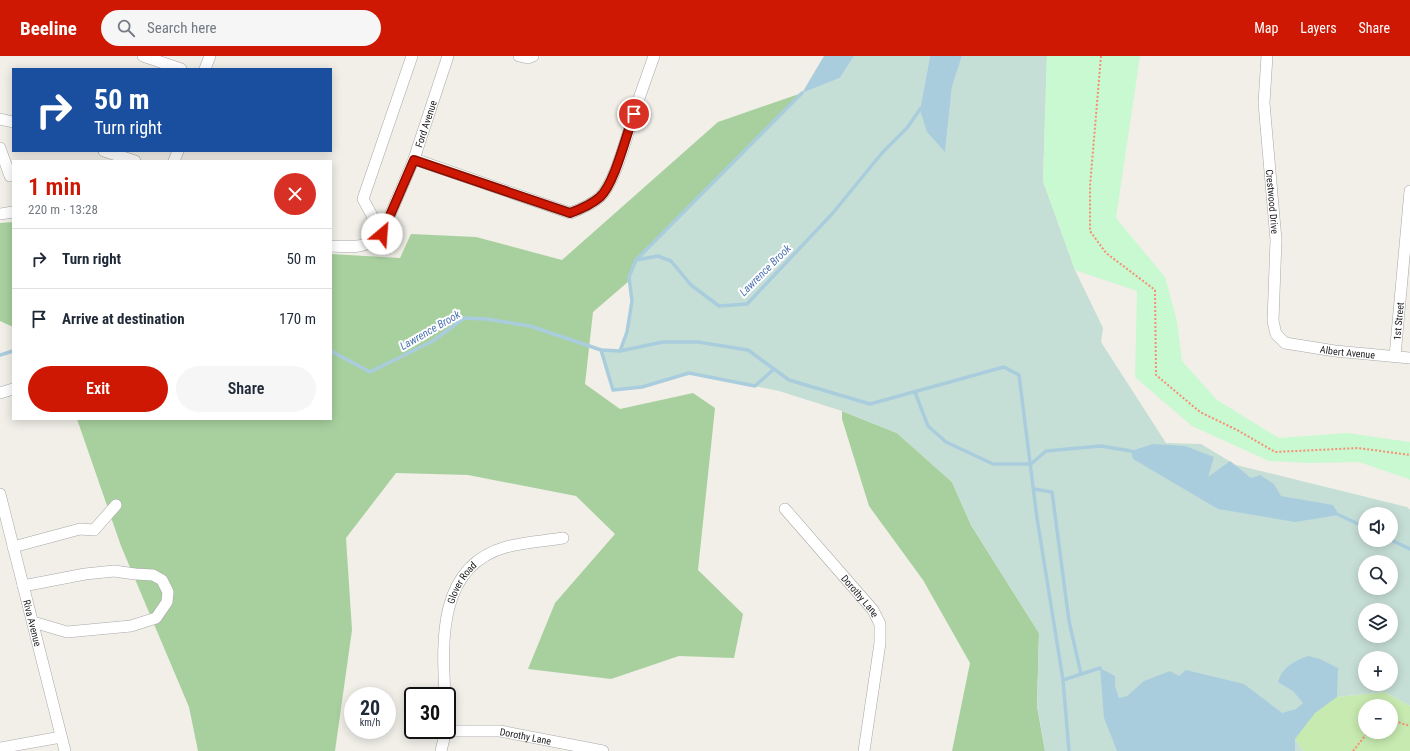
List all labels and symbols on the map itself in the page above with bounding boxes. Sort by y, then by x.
pin [617,97,651,131]
street label: Ford Avenue [413,99,439,149]
street label: Crestwood Drive [1264,169,1280,235]
position arrow [361,213,403,255]
water label: Lawrence Brook [737,242,794,299]
street label: 1st Street [1391,302,1406,341]
water label: Lawrence Brook [398,308,463,353]
street label: Albert Avenue [1319,344,1376,361]
street label: Glover Road [445,560,479,605]
street label: Dorothy Lane [839,573,881,619]
street label: Riva Avenue [21,599,43,648]
speed limit sign: 30 [404,687,456,739]
street label: Dorothy Lane [499,726,552,747]

